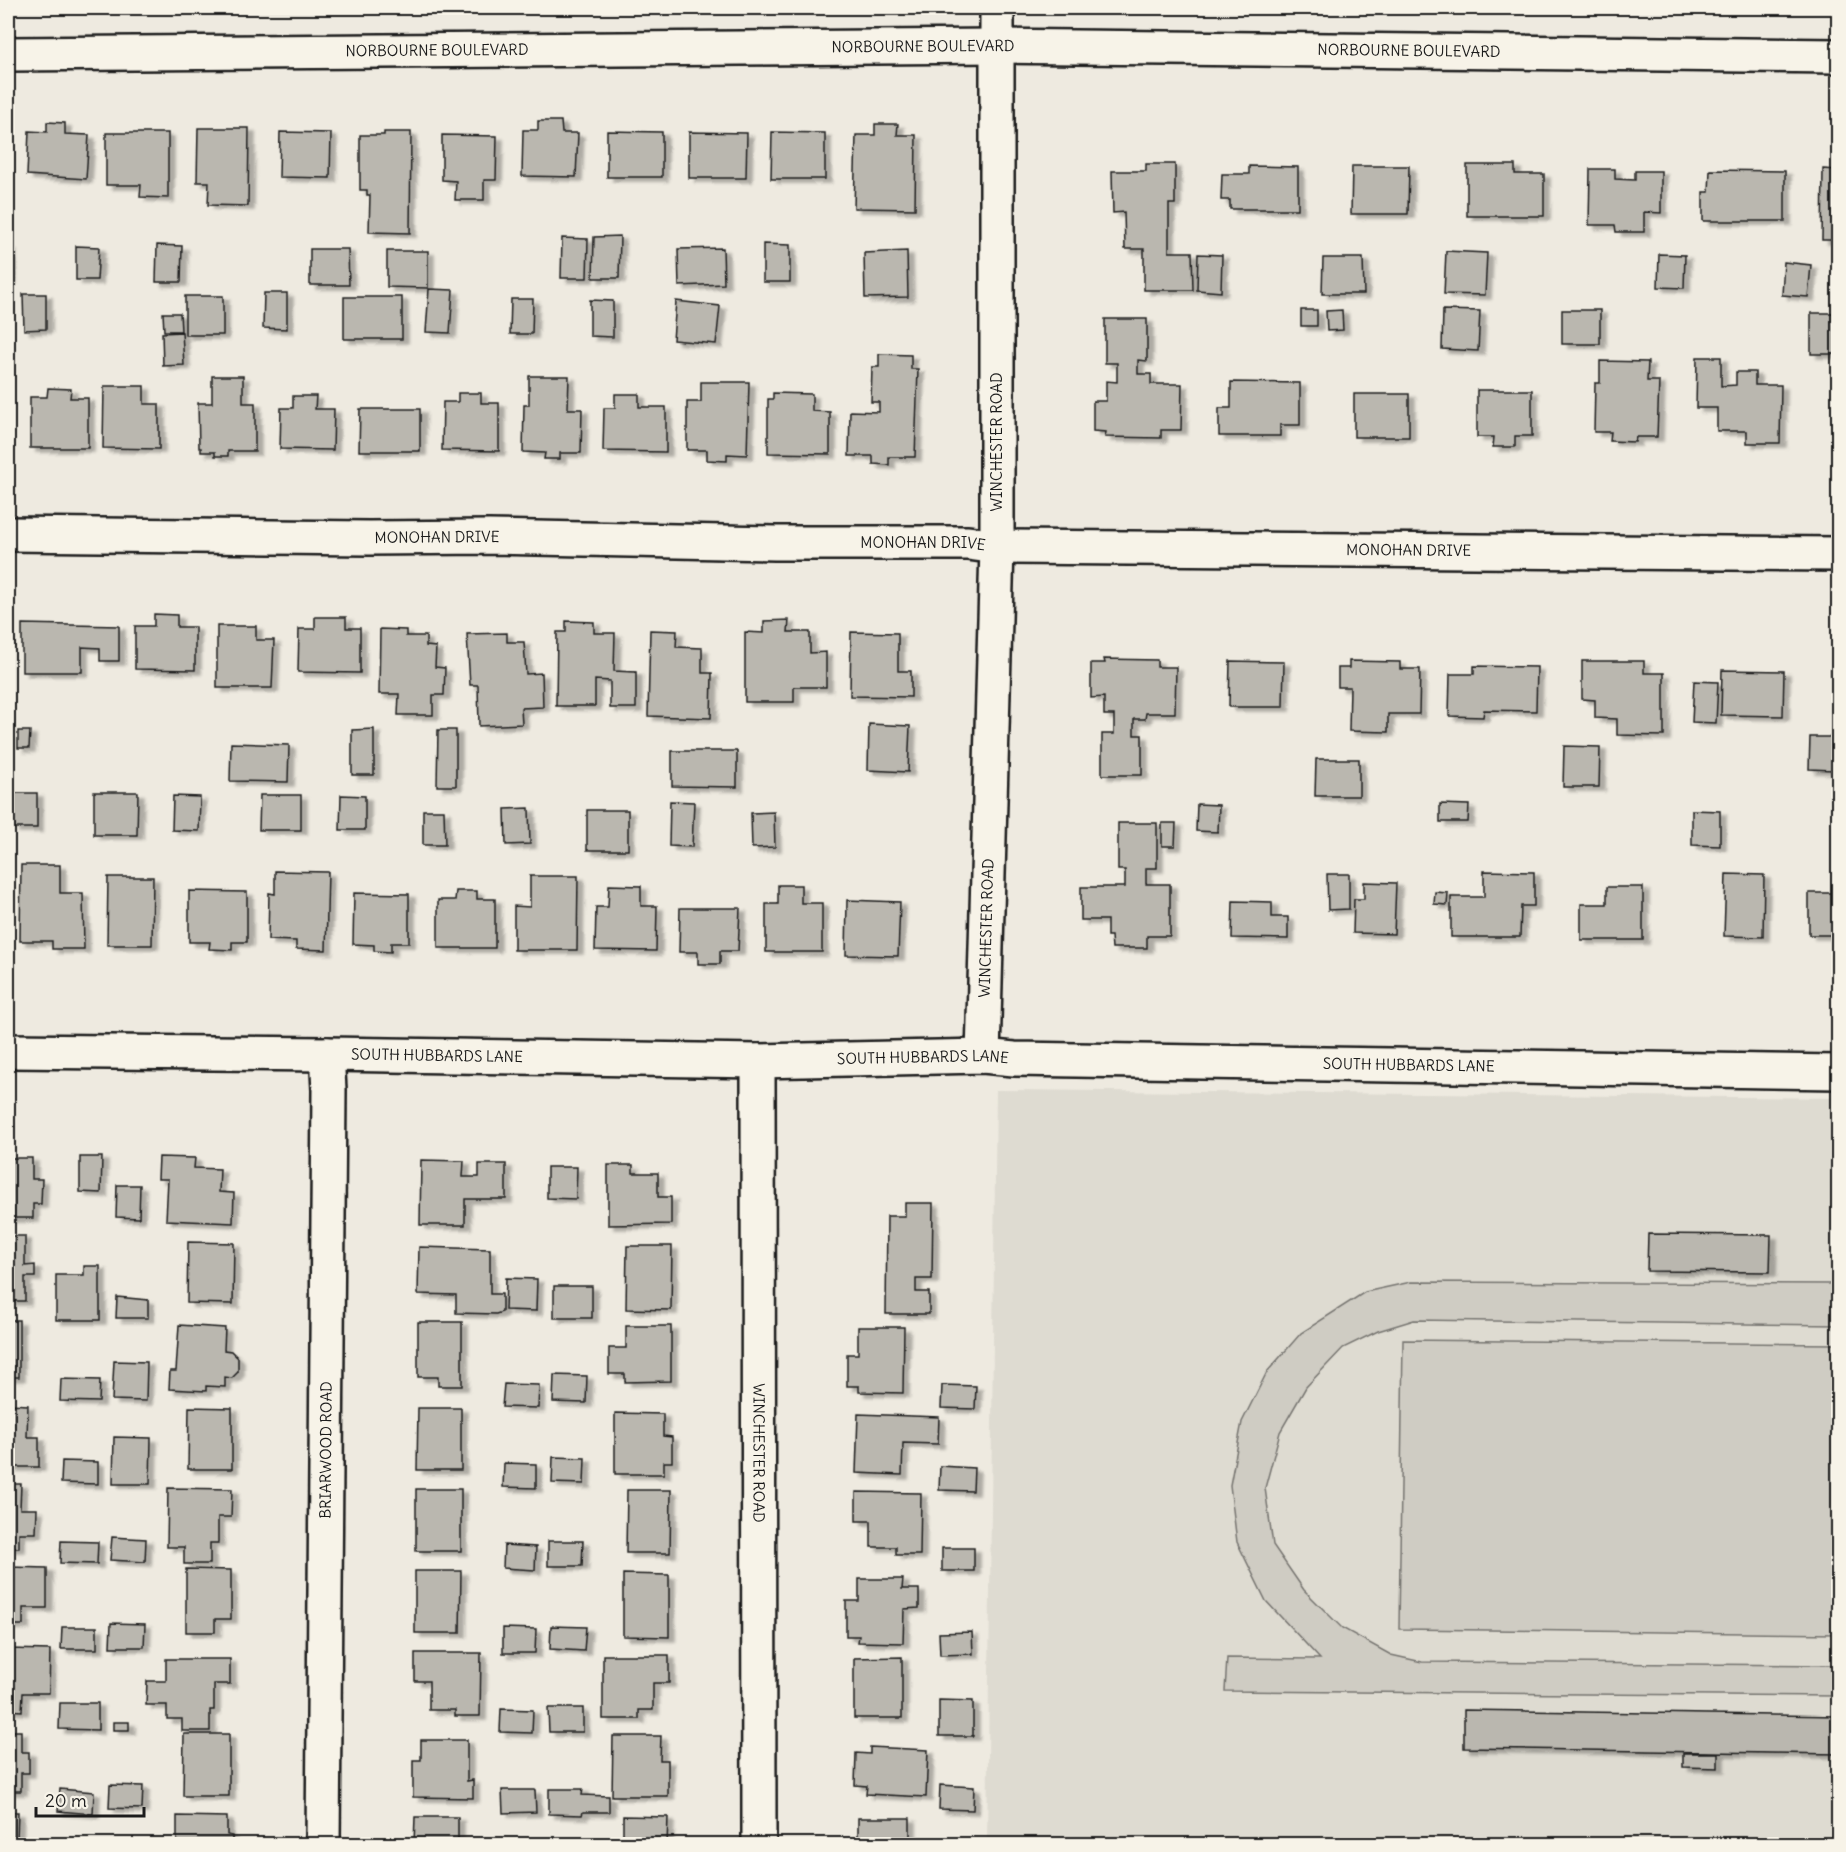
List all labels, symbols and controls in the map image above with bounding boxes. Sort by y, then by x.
street label: NORBOURNE BOULEVARD [831,36,1015,56]
street label: NORBOURNE BOULEVARD [345,40,529,60]
street label: NORBOURNE BOULEVARD [1317,40,1501,61]
street label: WINCHESTER ROAD [987,372,1006,512]
street label: MONOHAN DRIVE [374,527,500,547]
street label: MONOHAN DRIVE [860,533,987,554]
street label: MONOHAN DRIVE [1346,540,1471,560]
street label: WINCHESTER ROAD [975,858,997,998]
street label: SOUTH HUBBARDS LANE [351,1044,523,1066]
street label: SOUTH HUBBARDS LANE [837,1046,1010,1068]
street label: SOUTH HUBBARDS LANE [1323,1054,1495,1076]
street label: BRIARWOOD ROAD [316,1381,336,1519]
street label: WINCHESTER ROAD [749,1383,769,1523]
scale bar [36,1780,144,1818]
text: 20 m [45,1789,87,1812]

